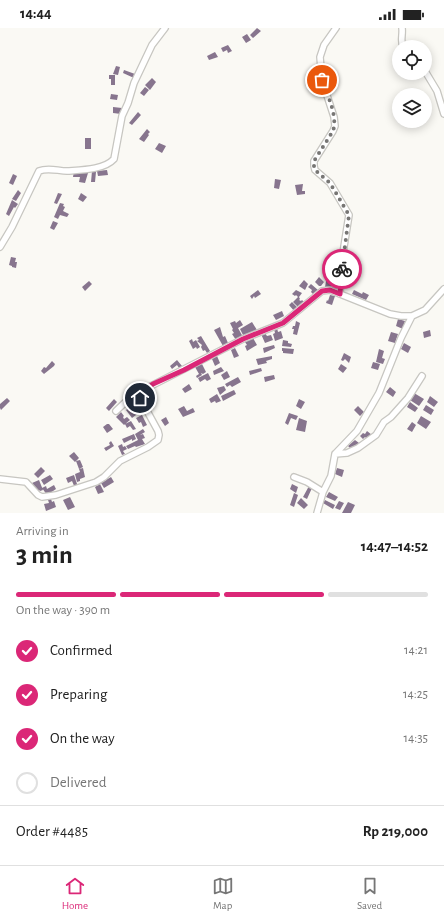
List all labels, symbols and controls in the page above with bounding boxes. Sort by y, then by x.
text: 14:44 [20,6,51,21]
map controls [392,40,432,128]
button: locate [392,40,432,80]
pin [305,63,339,97]
icon: bag [311,69,333,91]
button: layers [392,88,432,128]
courier [322,249,362,289]
icon: bike [331,258,353,280]
pin [123,381,157,415]
icon: home [129,387,151,409]
text: Arriving in [16,525,69,538]
text: 14:47–14:52 [361,539,428,554]
text: 3 min [16,542,73,568]
text: On the way · 390 m [16,604,110,617]
icon: check [16,640,38,662]
text: Confirmed [50,643,112,658]
text: 14:21 [404,644,428,657]
icon: check [16,684,38,706]
text: Preparing [50,687,107,702]
text: 14:25 [403,688,428,701]
icon: check [16,728,38,750]
text: On the way [50,731,115,746]
text: 14:35 [404,732,428,745]
text: Delivered [50,775,107,790]
text: Order #4485 [16,824,88,839]
text: Rp 219,000 [363,824,428,839]
tab: Home [62,875,88,912]
tab: Map [212,875,234,912]
tab: Saved [357,875,382,912]

